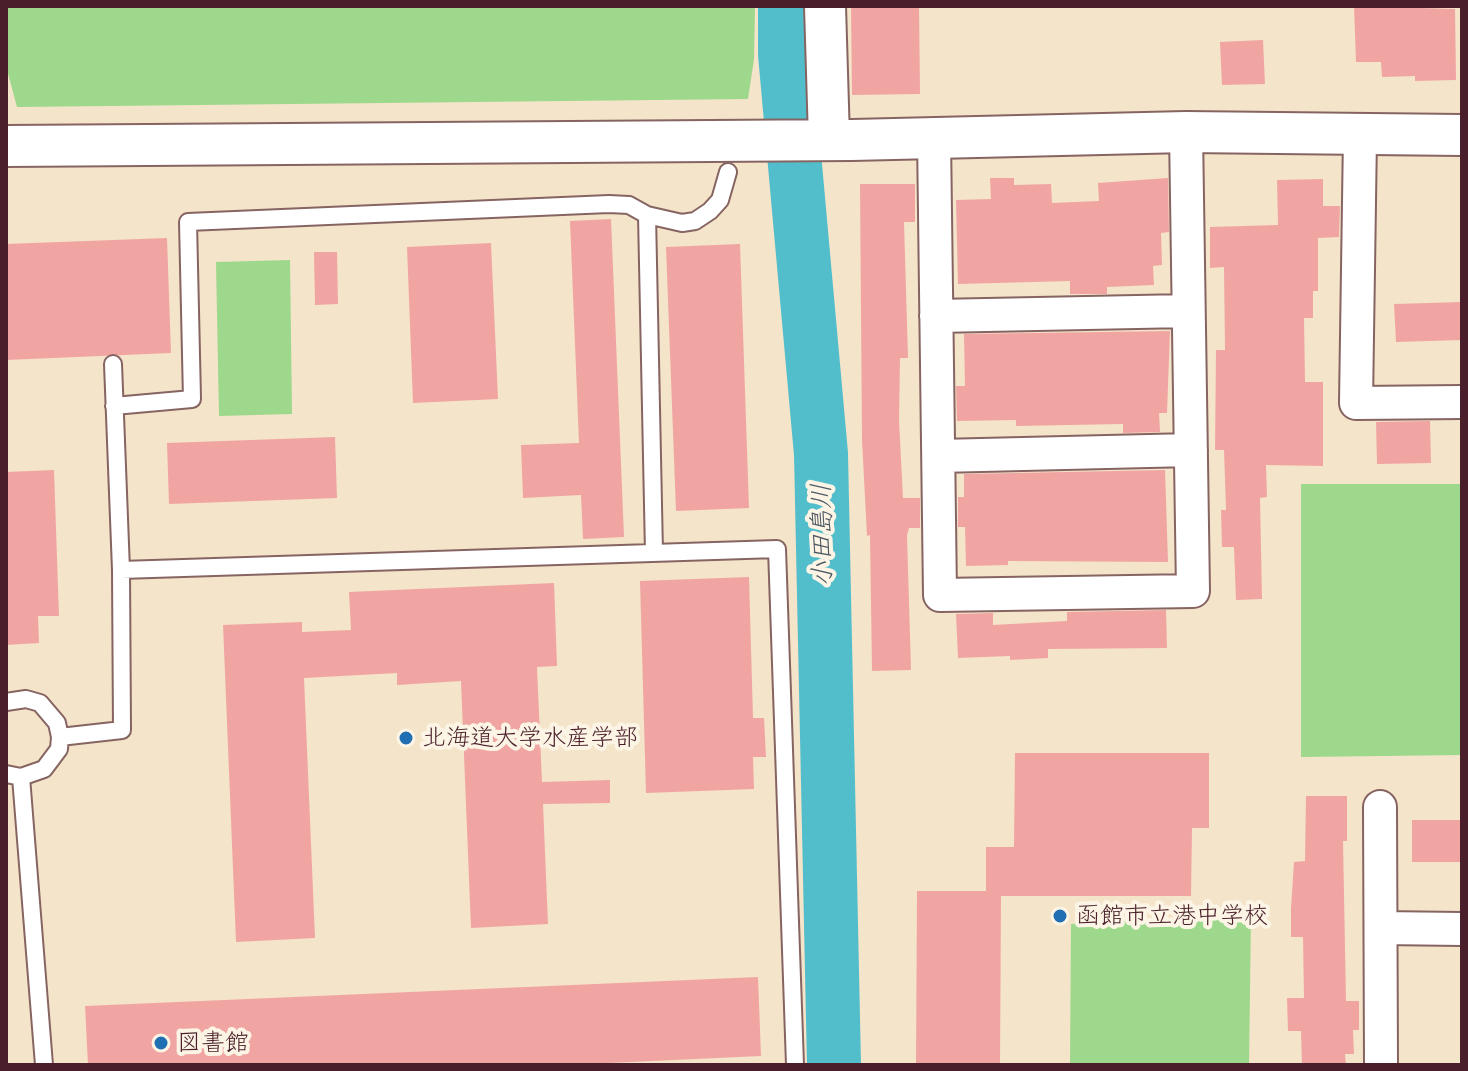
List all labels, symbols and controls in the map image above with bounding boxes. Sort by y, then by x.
water label: 小田島川 [806,483,840,587]
place label: 北海道大学水産学部 [422,724,638,752]
marker: 北海道大学水産学部 [397,729,415,747]
place label: 函館市立港中学校 [1076,902,1268,930]
marker: 函館市立港中学校 [1051,907,1069,925]
place label: 図書館 [177,1029,249,1057]
marker: 図書館 [152,1034,170,1052]

